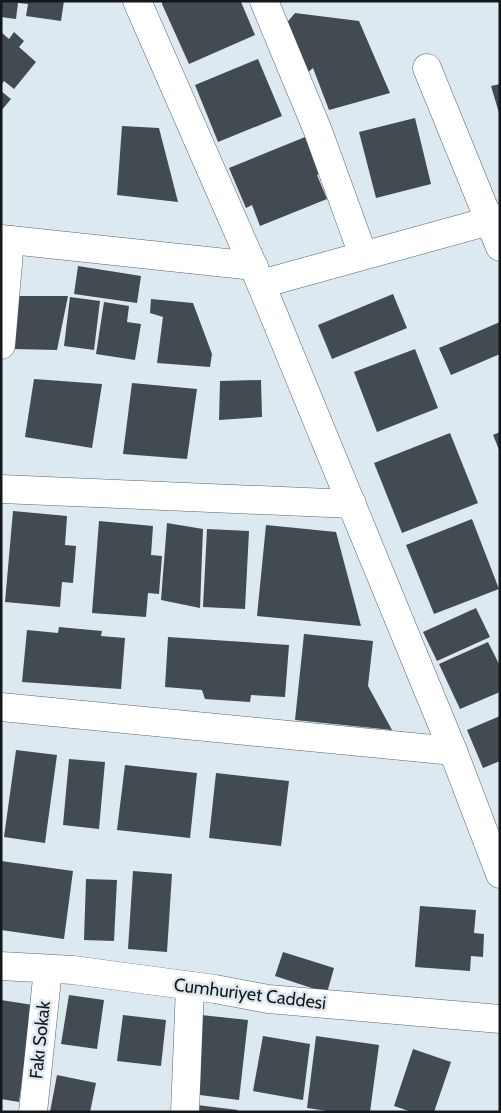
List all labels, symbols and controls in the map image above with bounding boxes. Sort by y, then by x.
street label: Cumhuriyet Caddesi [173,974,327,1014]
street label: Fakı Sokak [25,999,55,1080]

